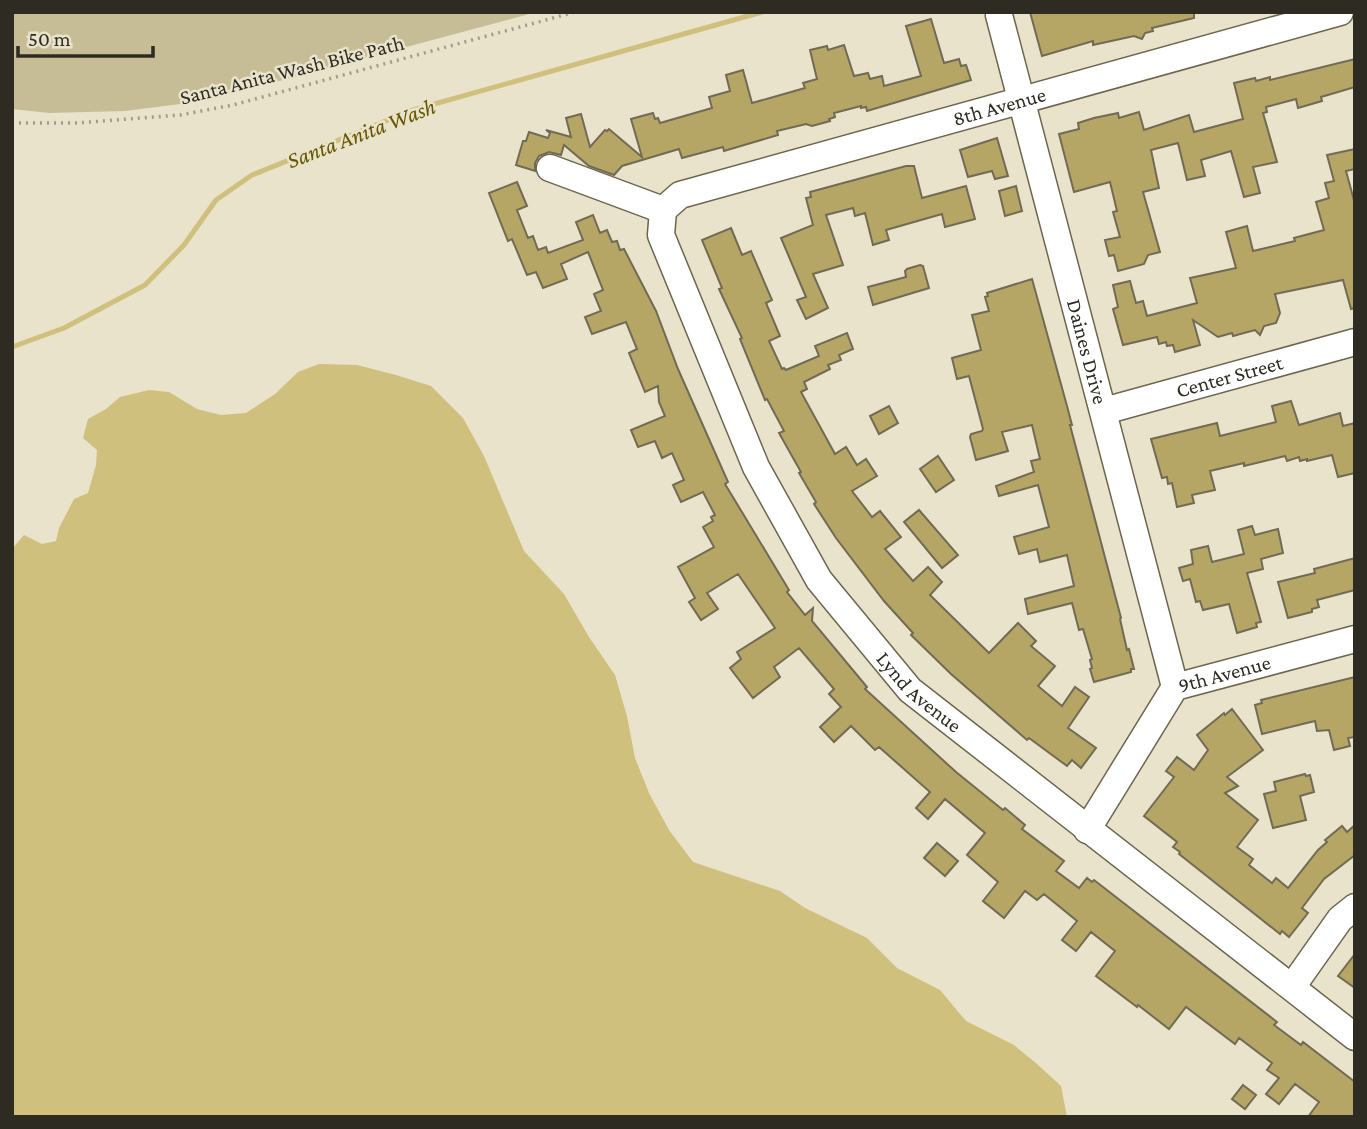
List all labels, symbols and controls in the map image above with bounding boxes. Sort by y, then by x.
scale bar [18,14,152,58]
text: 50 m [28,27,71,51]
street label: Santa Anita Wash Bike Path [177,30,407,110]
street label: 8th Avenue [950,82,1048,131]
water label: Santa Anita Wash [283,93,439,173]
street label: Daines Drive [1062,297,1112,407]
street label: Center Street [1173,350,1286,403]
street label: Lynd Avenue [872,647,966,738]
street label: 9th Avenue [1176,650,1273,698]

